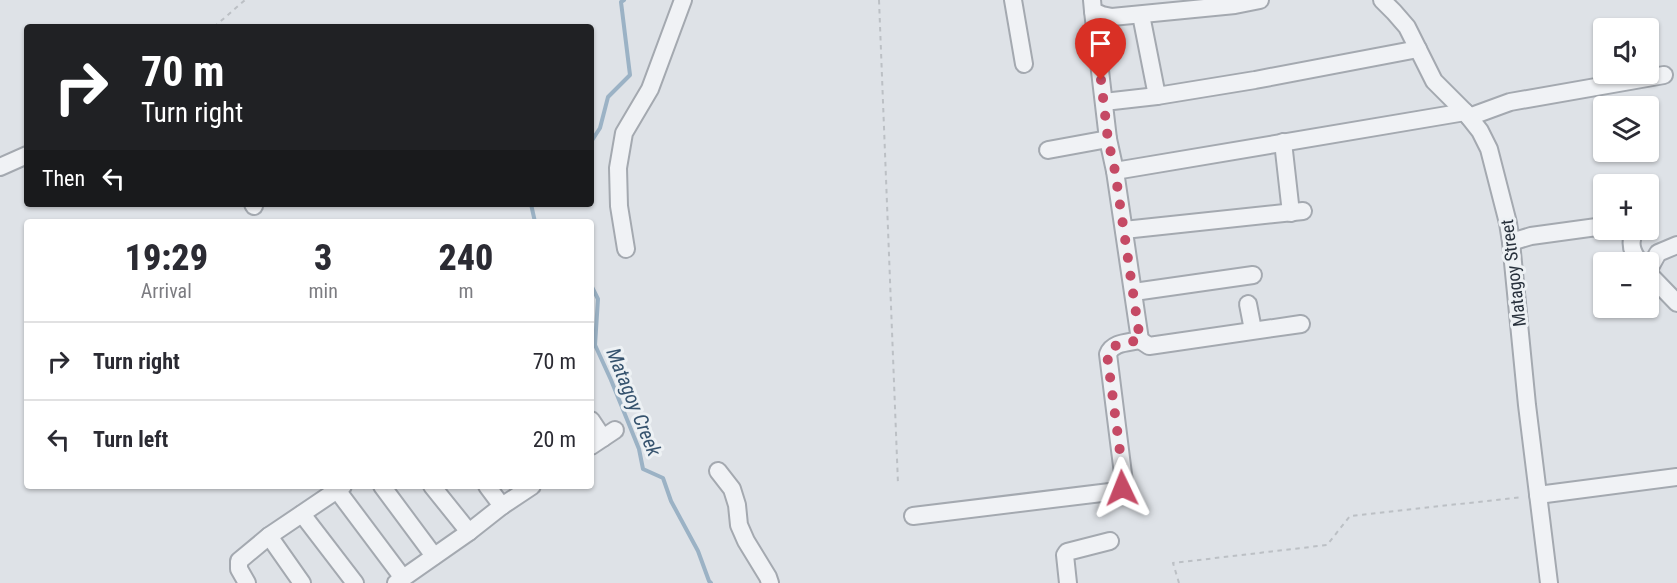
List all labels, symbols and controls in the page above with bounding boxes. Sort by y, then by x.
pin [1075,18,1126,80]
map controls [1593,18,1659,318]
button: sound [1593,18,1659,84]
icon: arrive [1084,27,1117,60]
text: 70 m [141,47,224,96]
icon: right [42,48,120,126]
button: layers [1593,96,1659,162]
text: Turn right [141,97,243,129]
icon: left [97,162,130,195]
text: Then [42,166,85,191]
button: + [1593,174,1659,240]
street label: Matagoy Street [1496,218,1530,328]
text: 19:29 [125,237,208,279]
text: 3 [314,237,332,279]
text: 240 [438,237,493,279]
button: − [1593,252,1659,318]
text: Arrival [141,279,192,303]
text: min [309,279,338,303]
text: m [458,279,473,303]
water label: Matagoy Creek [601,344,667,461]
icon: right [42,345,75,378]
text: Turn right [93,349,180,374]
text: 70 m [533,349,576,374]
icon: left [42,423,75,456]
text: Turn left [93,427,168,452]
text: 20 m [533,427,576,452]
position arrow [1090,456,1154,520]

